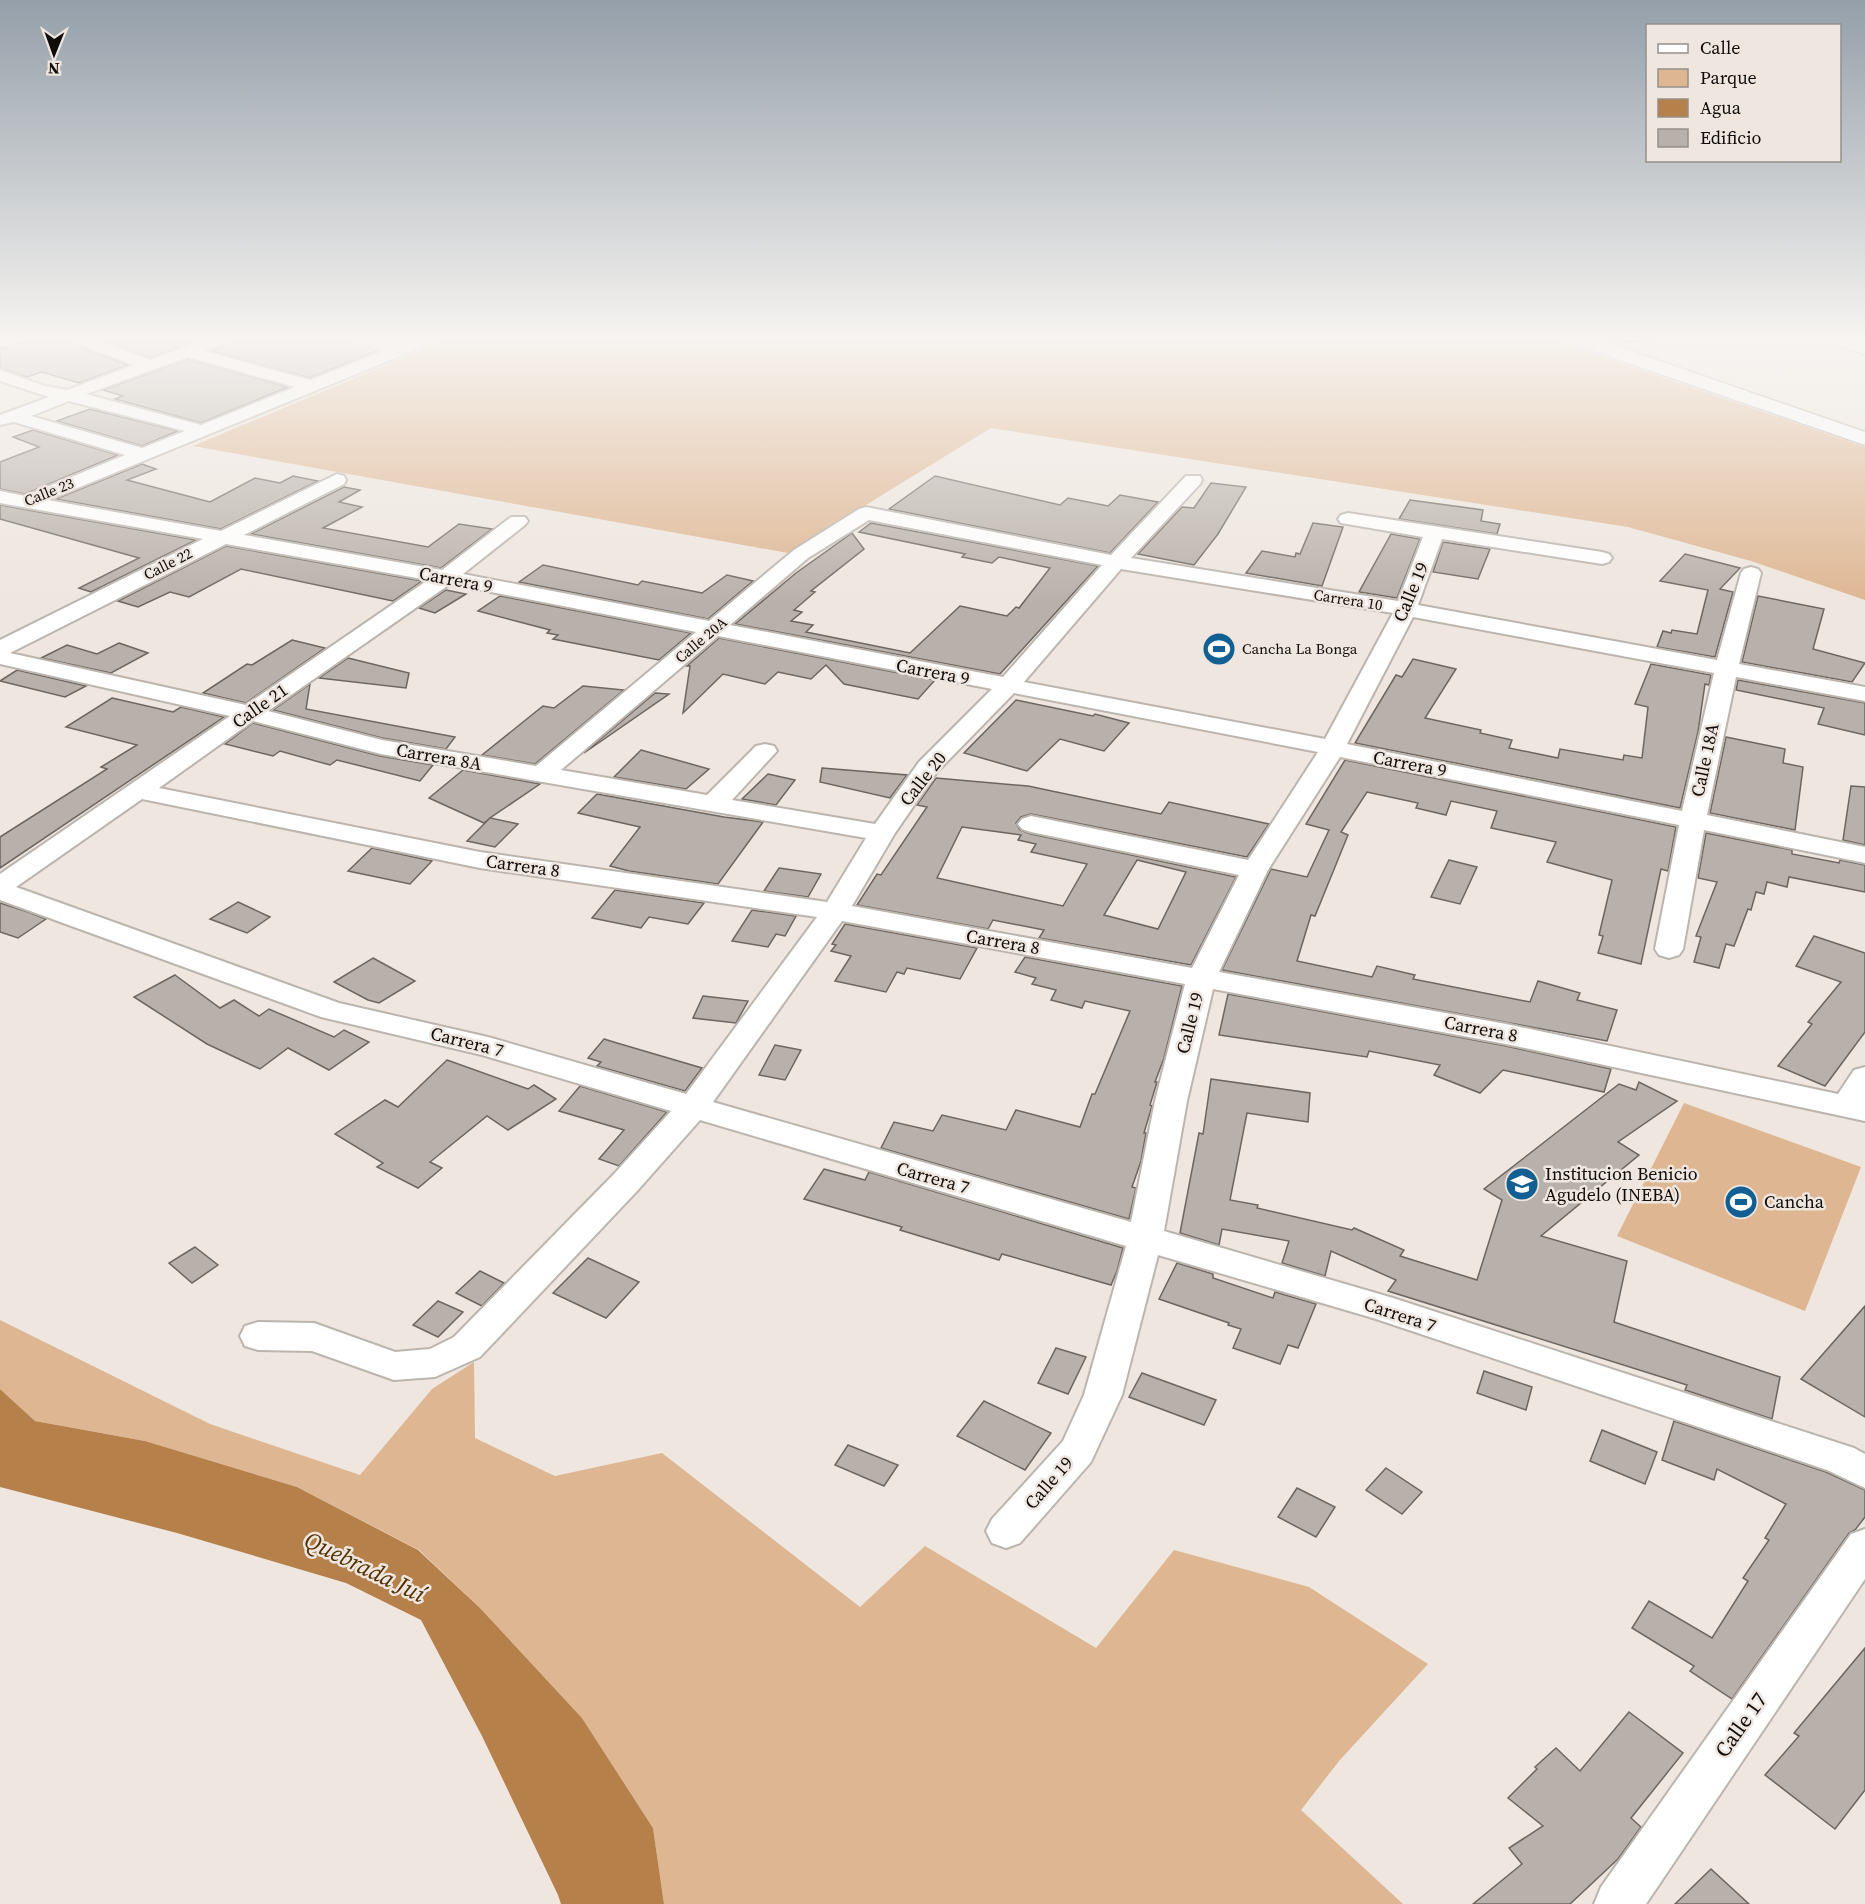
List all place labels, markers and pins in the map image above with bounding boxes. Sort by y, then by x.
sports icon: Cancha La Bonga [1201,631,1237,667]
place label: Cancha La Bonga [1242,638,1358,659]
place label: Institucion Benicio Agudelo (INEBA) [1545,1161,1698,1207]
school or university icon: Institucion Benicio Agudelo (INEBA) [1504,1166,1540,1202]
sports icon: Cancha [1723,1184,1759,1220]
place label: Cancha [1764,1189,1825,1214]

